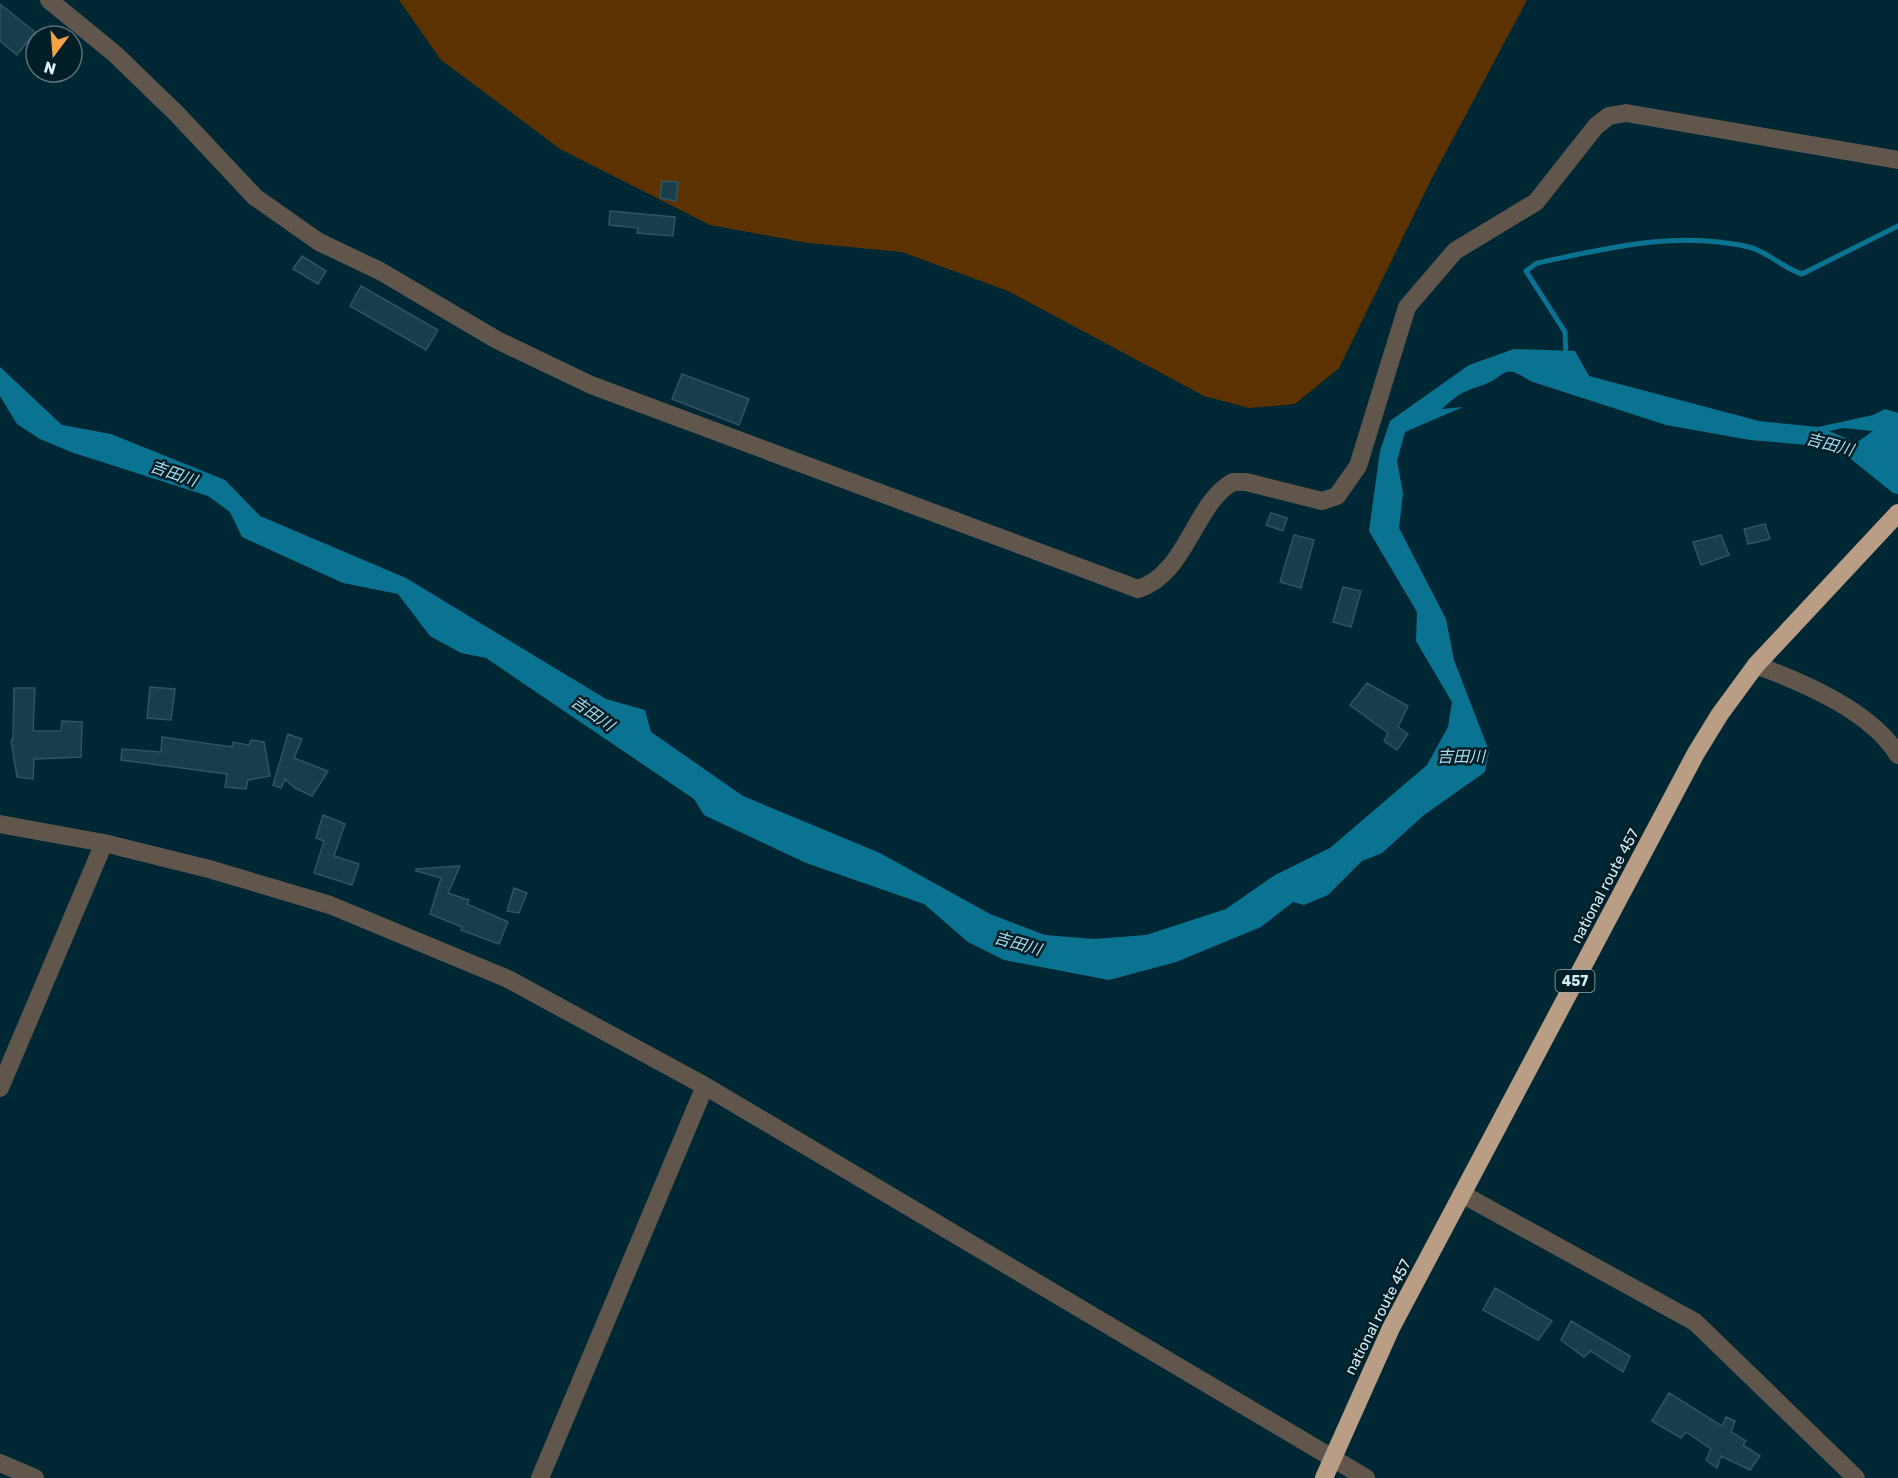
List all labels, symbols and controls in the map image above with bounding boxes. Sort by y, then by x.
north arrow [24,24,84,84]
text: N [42,57,58,79]
water label: 吉田川 [1804,429,1857,460]
water label: 吉田川 [148,457,202,491]
water label: 吉田川 [568,692,619,736]
water label: 吉田川 [1437,747,1487,766]
street label: national route 457 [1567,825,1643,946]
water label: 吉田川 [992,928,1045,960]
road number: 457 [1556,970,1594,992]
street label: national route 457 [1341,1256,1415,1378]

